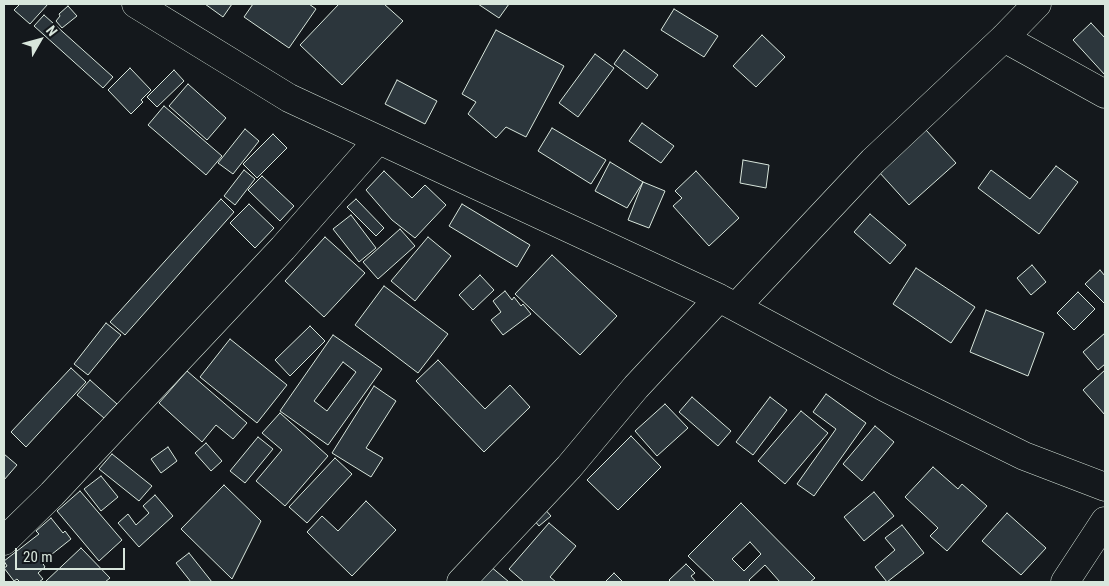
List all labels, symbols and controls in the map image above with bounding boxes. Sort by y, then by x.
north arrow [15,15,65,65]
text: N [43,22,61,39]
scale bar [18,538,128,570]
text: 20 m [23,548,53,566]

